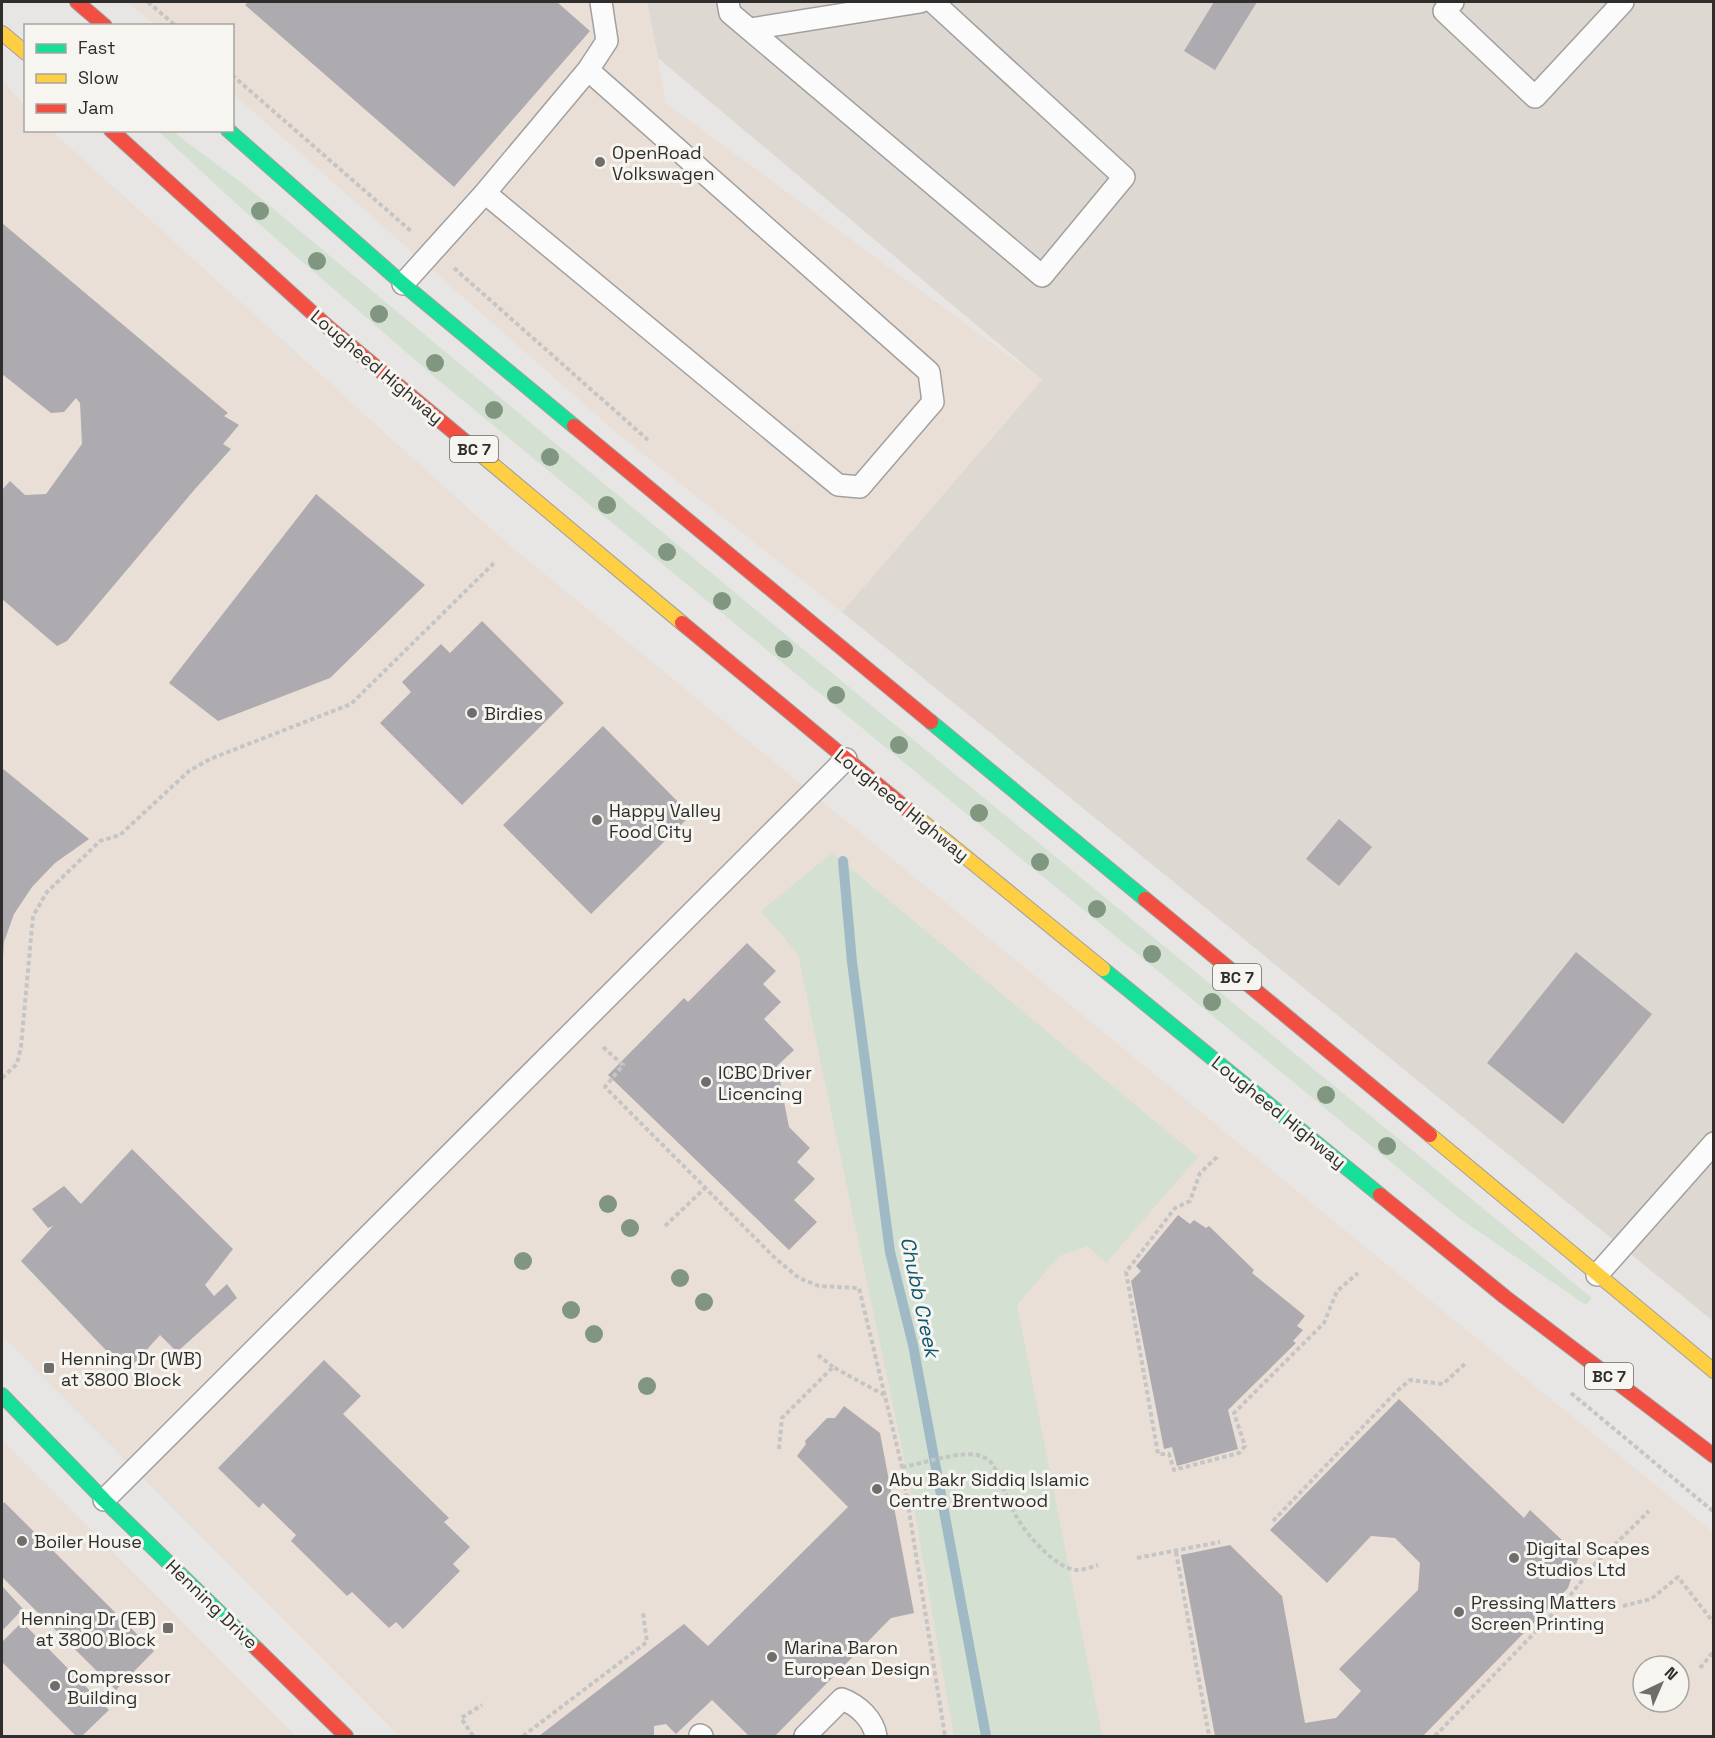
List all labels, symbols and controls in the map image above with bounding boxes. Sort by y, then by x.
legend [24,24,234,132]
text: Fast [78,36,115,59]
text: Slow [78,66,119,89]
text: Jam [78,96,114,119]
place label: OpenRoad Volkswagen [612,141,714,185]
marker: OpenRoad Volkswagen [593,155,607,169]
street label: Lougheed Highway [306,305,448,429]
road number: BC 7 [450,436,498,462]
place label: Birdies [484,702,543,725]
marker: Birdies [465,706,479,720]
street label: Lougheed Highway [830,744,974,866]
place label: Happy Valley Food City [609,799,721,843]
marker: Happy Valley Food City [590,813,604,827]
road number: BC 7 [1213,964,1261,990]
street label: Lougheed Highway [1207,1051,1351,1173]
place label: ICBC Driver Licencing [718,1061,812,1105]
marker: ICBC Driver Licencing [699,1075,713,1089]
water label: Chubb Creek [895,1234,946,1362]
place label: Henning Dr (WB) at 3800 Block [61,1347,202,1391]
marker: Henning Dr (WB) at 3800 Block [42,1361,56,1375]
road number: BC 7 [1585,1363,1633,1389]
place label: Abu Bakr Siddiq Islamic Centre Brentwood [889,1468,1089,1512]
marker: Abu Bakr Siddiq Islamic Centre Brentwood [870,1482,884,1496]
place label: Boiler House [34,1530,142,1553]
marker: Boiler House [15,1534,29,1548]
place label: Digital Scapes Studios Ltd [1526,1537,1650,1581]
marker: Digital Scapes Studios Ltd [1507,1551,1521,1565]
street label: Henning Drive [161,1554,263,1654]
place label: Pressing Matters Screen Printing [1471,1591,1616,1635]
marker: Pressing Matters Screen Printing [1452,1605,1466,1619]
place label: Henning Dr (EB) at 3800 Block [21,1607,156,1651]
marker: Henning Dr (EB) at 3800 Block [161,1621,175,1635]
place label: Marina Baron European Design [784,1636,930,1680]
marker: Marina Baron European Design [765,1650,779,1664]
north arrow [1631,1654,1691,1714]
text: N [1660,1662,1682,1685]
place label: Compressor Building [67,1665,171,1709]
marker: Compressor Building [48,1679,62,1693]

